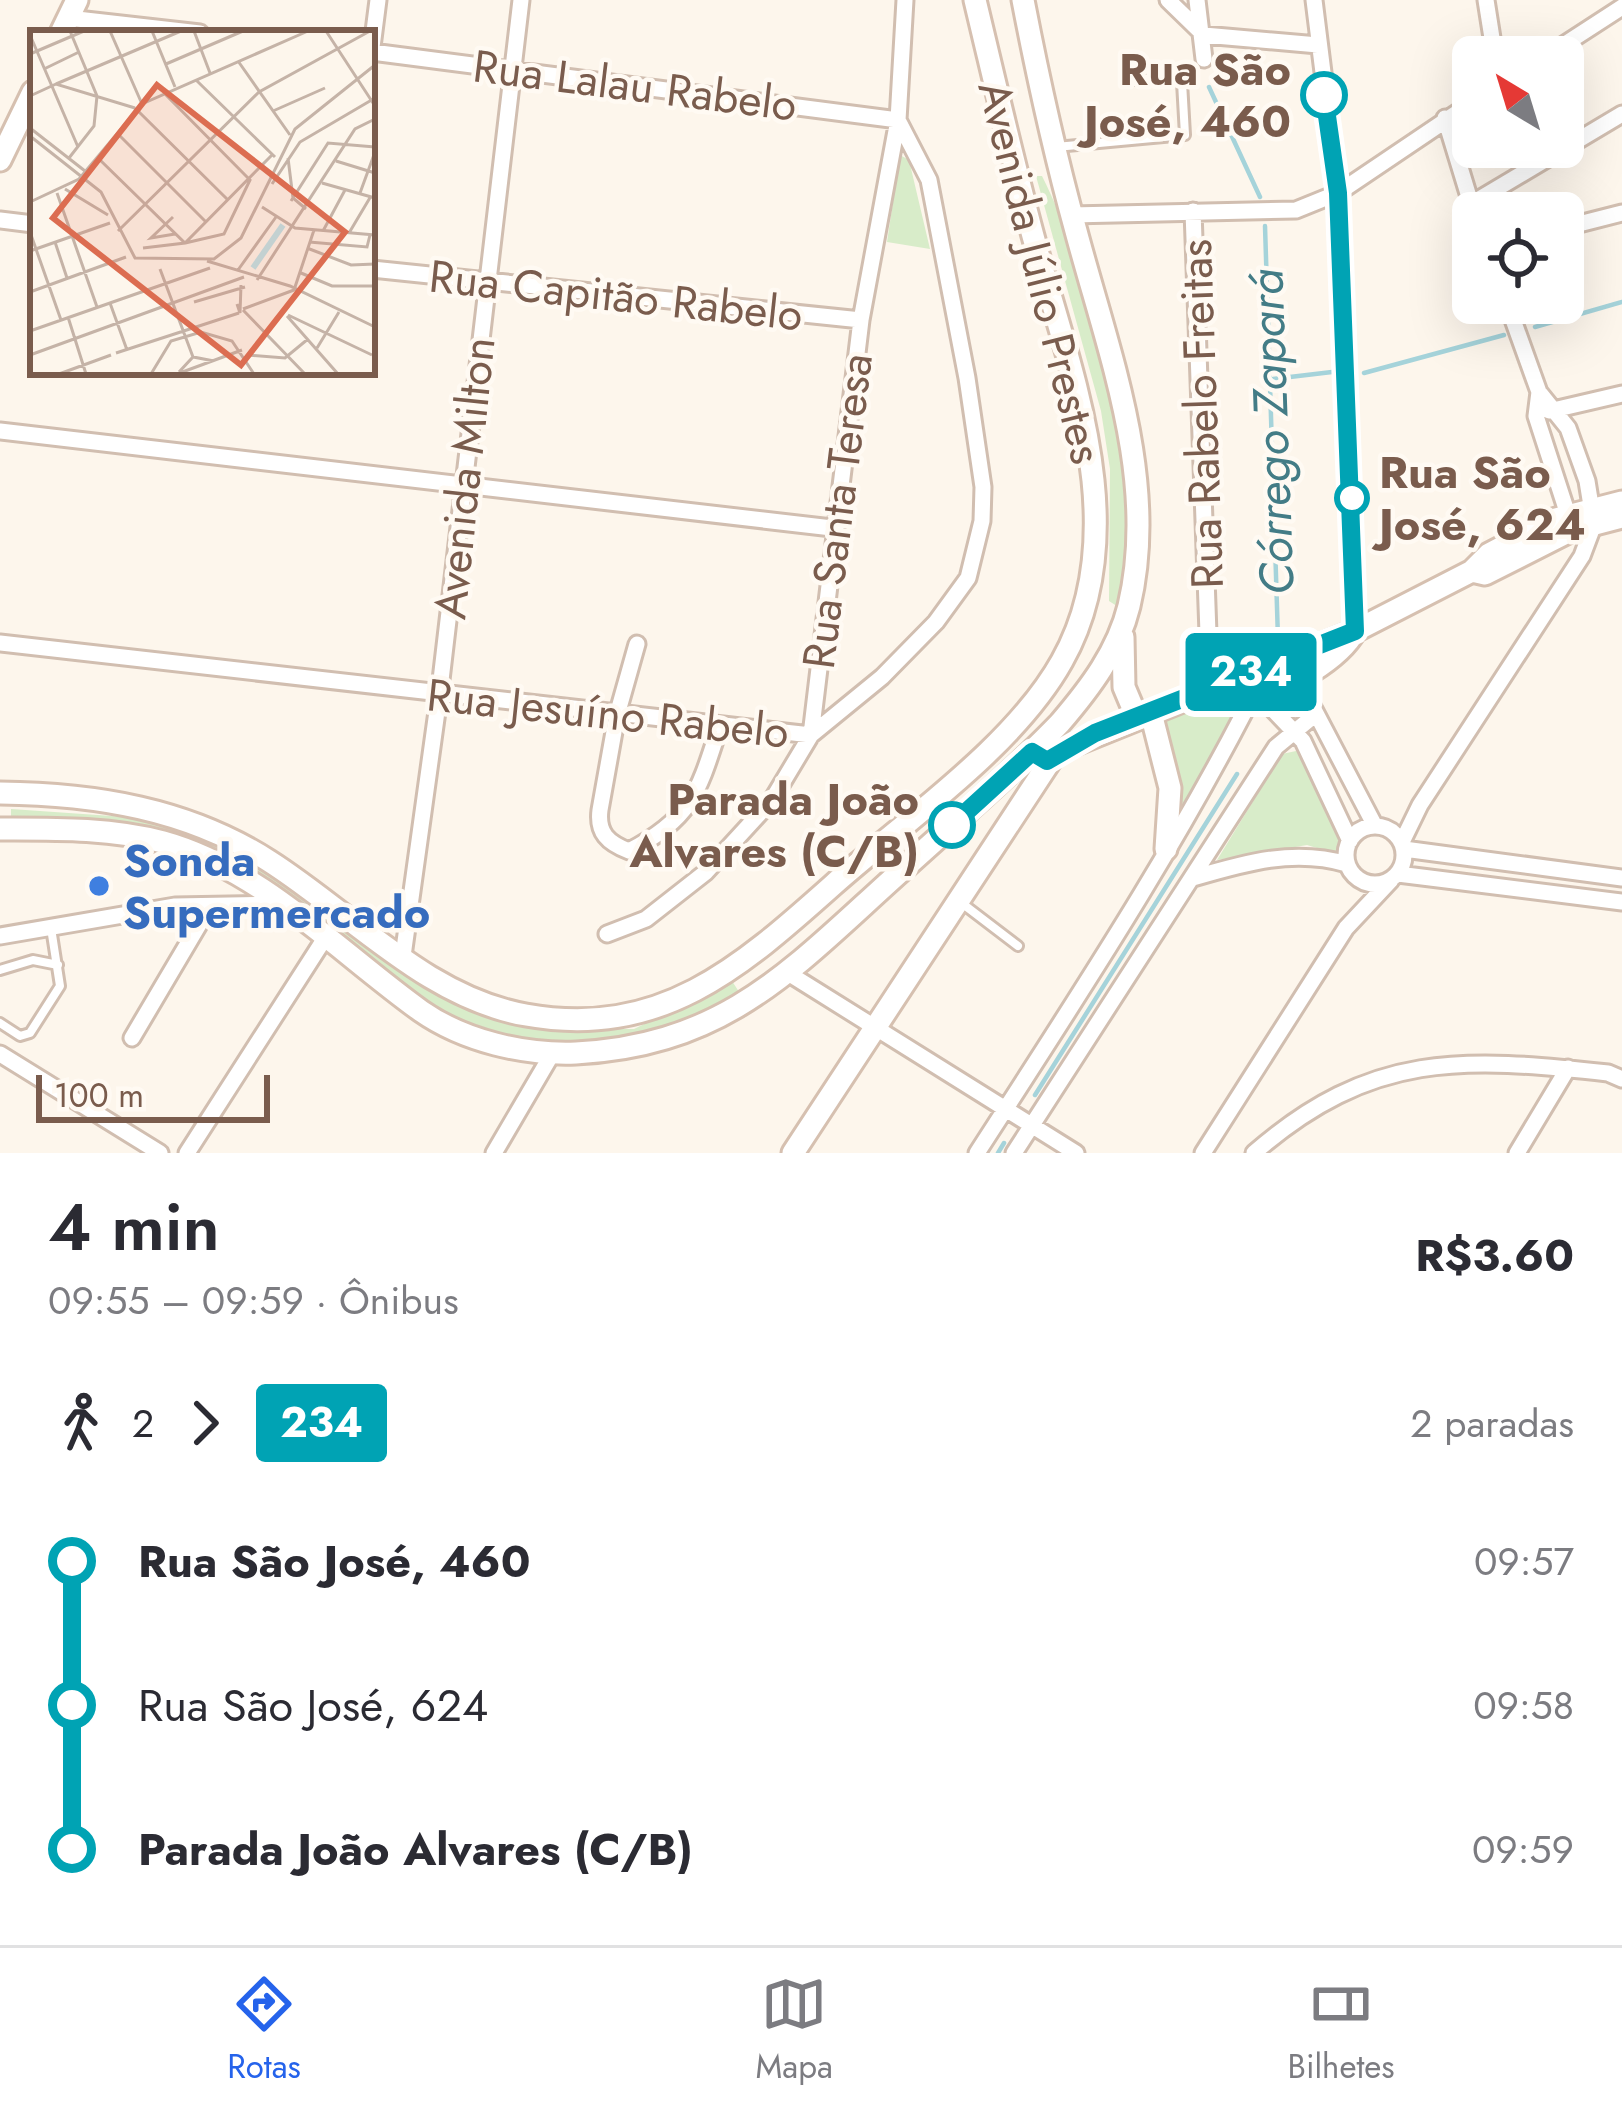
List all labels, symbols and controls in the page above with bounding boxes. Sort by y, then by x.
inset map [30,30,375,375]
street label: Rua Lalau Rabelo [469,33,800,138]
north arrow [1452,36,1584,168]
map controls [1452,36,1584,324]
place label: Rua São José, 460 [1076,37,1291,154]
marker: Rua São José, 460 [1302,73,1346,117]
street label: Avenida Júlio Prestes [962,74,1120,470]
button: locate [1452,192,1584,324]
street label: Rua Rabelo Freitas [1163,238,1240,590]
street label: Rua Capitão Rabelo [426,244,806,347]
water label: Córrego Zapará [1231,268,1312,596]
street label: Avenida Milton [417,334,512,622]
street label: Rua Santa Teresa [786,350,889,672]
place label: Rua São José, 624 [1371,440,1586,557]
marker: Rua São José, 624 [1336,482,1368,514]
line badge: 234 [1182,633,1320,711]
text: 234 [1210,641,1292,702]
street label: Rua Jesuíno Rabelo [424,662,792,765]
place label: Parada João Alvares (C/B) [628,767,919,884]
marker: Parada João Alvares (C/B) [930,803,974,847]
place label: Sonda Supermercado [123,828,430,945]
marker: Sonda Supermercado [86,873,112,899]
scale bar [36,1069,270,1122]
text: 100 m [54,1072,144,1119]
text: 4 min [48,1179,220,1275]
text: R$3.60 [1415,1223,1574,1288]
text: 09:55 – 09:59 · Ônibus [48,1272,459,1329]
icon: walk [48,1390,114,1456]
icon: forward [172,1390,238,1456]
text: 234 [280,1392,363,1453]
text: 2 [132,1395,154,1452]
text: 2 paradas [1410,1395,1574,1452]
text: Rua São José, 460 [138,1529,531,1594]
text: 09:57 [1474,1533,1574,1590]
text: Rua São José, 624 [138,1673,488,1738]
text: 09:58 [1473,1677,1574,1734]
text: Parada João Alvares (C/B) [138,1817,693,1882]
text: 09:59 [1472,1821,1574,1878]
tab: Rotas [227,1971,301,2090]
tab: Mapa [756,1971,833,2090]
tab: Bilhetes [1288,1971,1395,2090]

